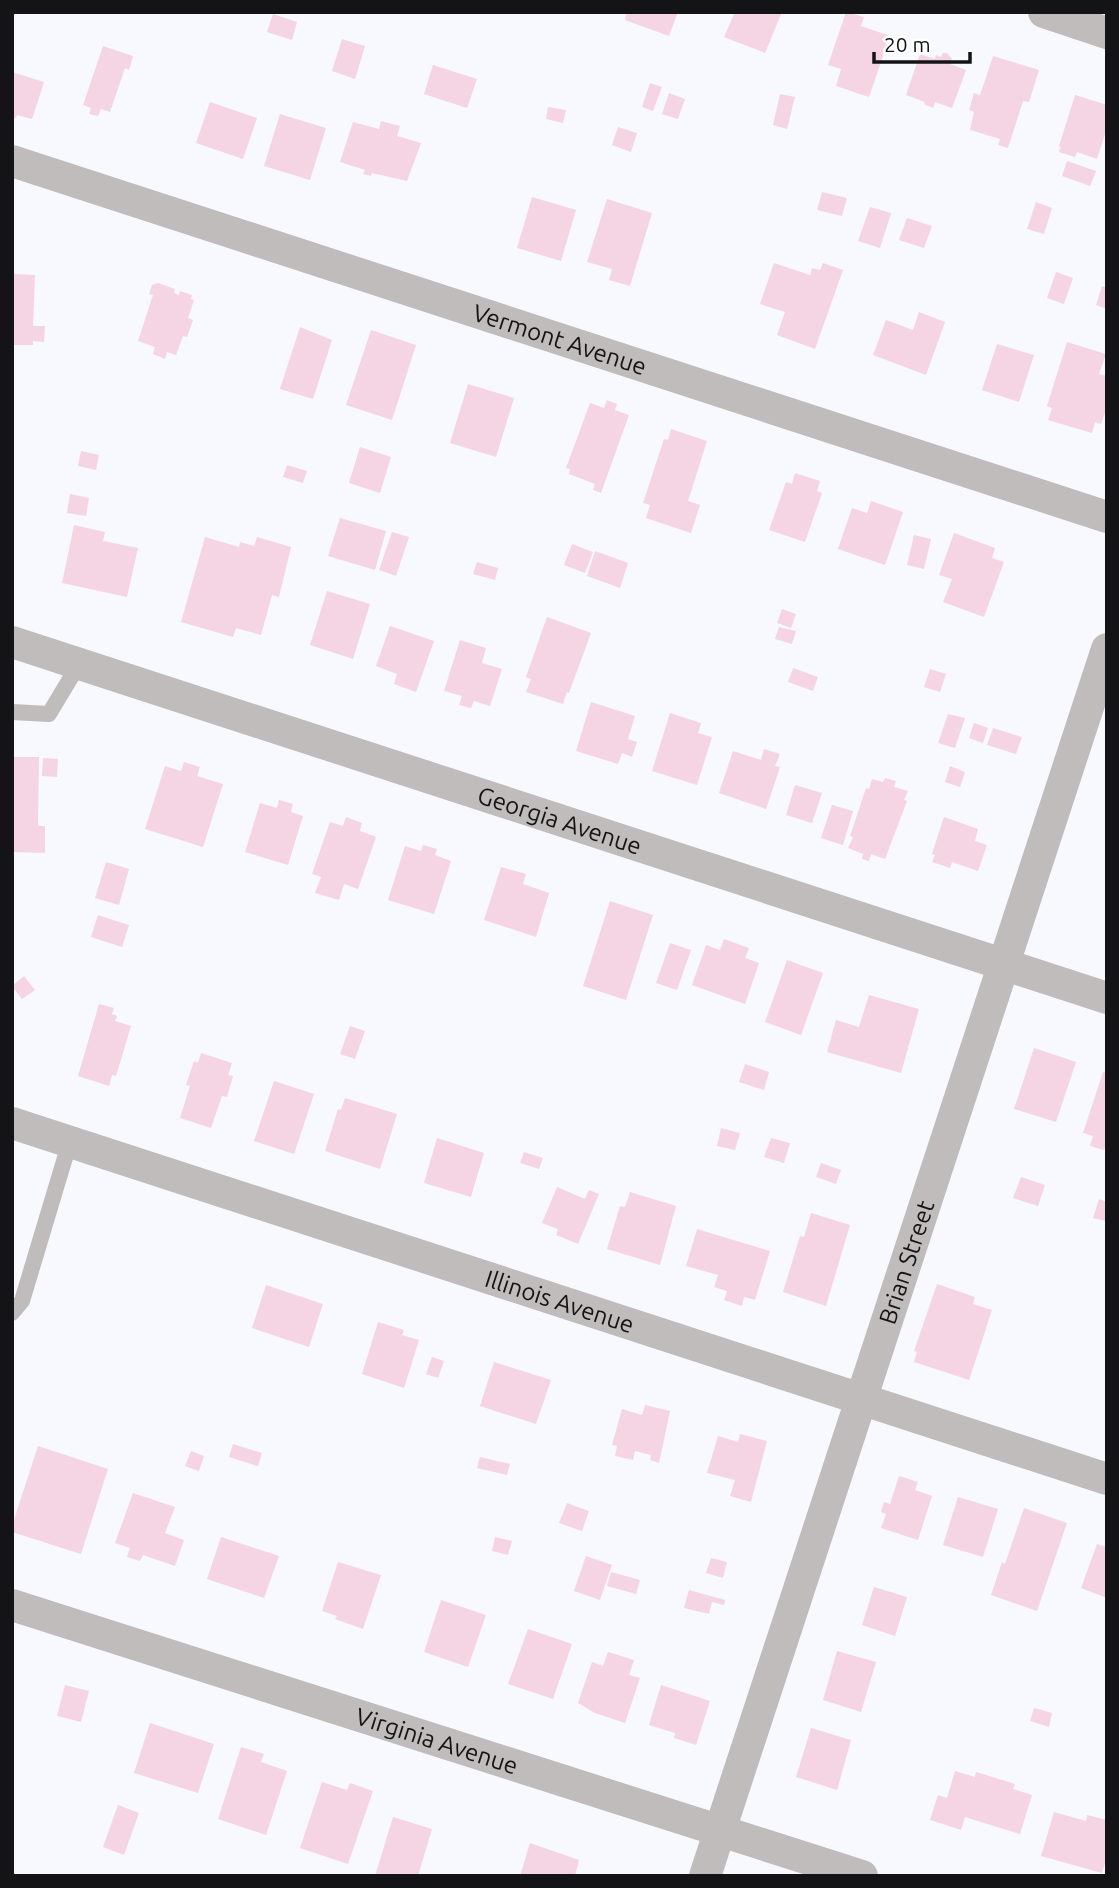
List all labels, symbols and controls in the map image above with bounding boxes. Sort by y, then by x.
scale bar [874,21,970,65]
text: 20 m [884,32,931,56]
street label: Vermont Avenue [470,298,650,380]
street label: Georgia Avenue [474,781,645,859]
street label: Brian Street [873,1196,939,1328]
street label: Illinois Avenue [482,1264,638,1338]
street label: Virginia Avenue [352,1702,521,1779]

